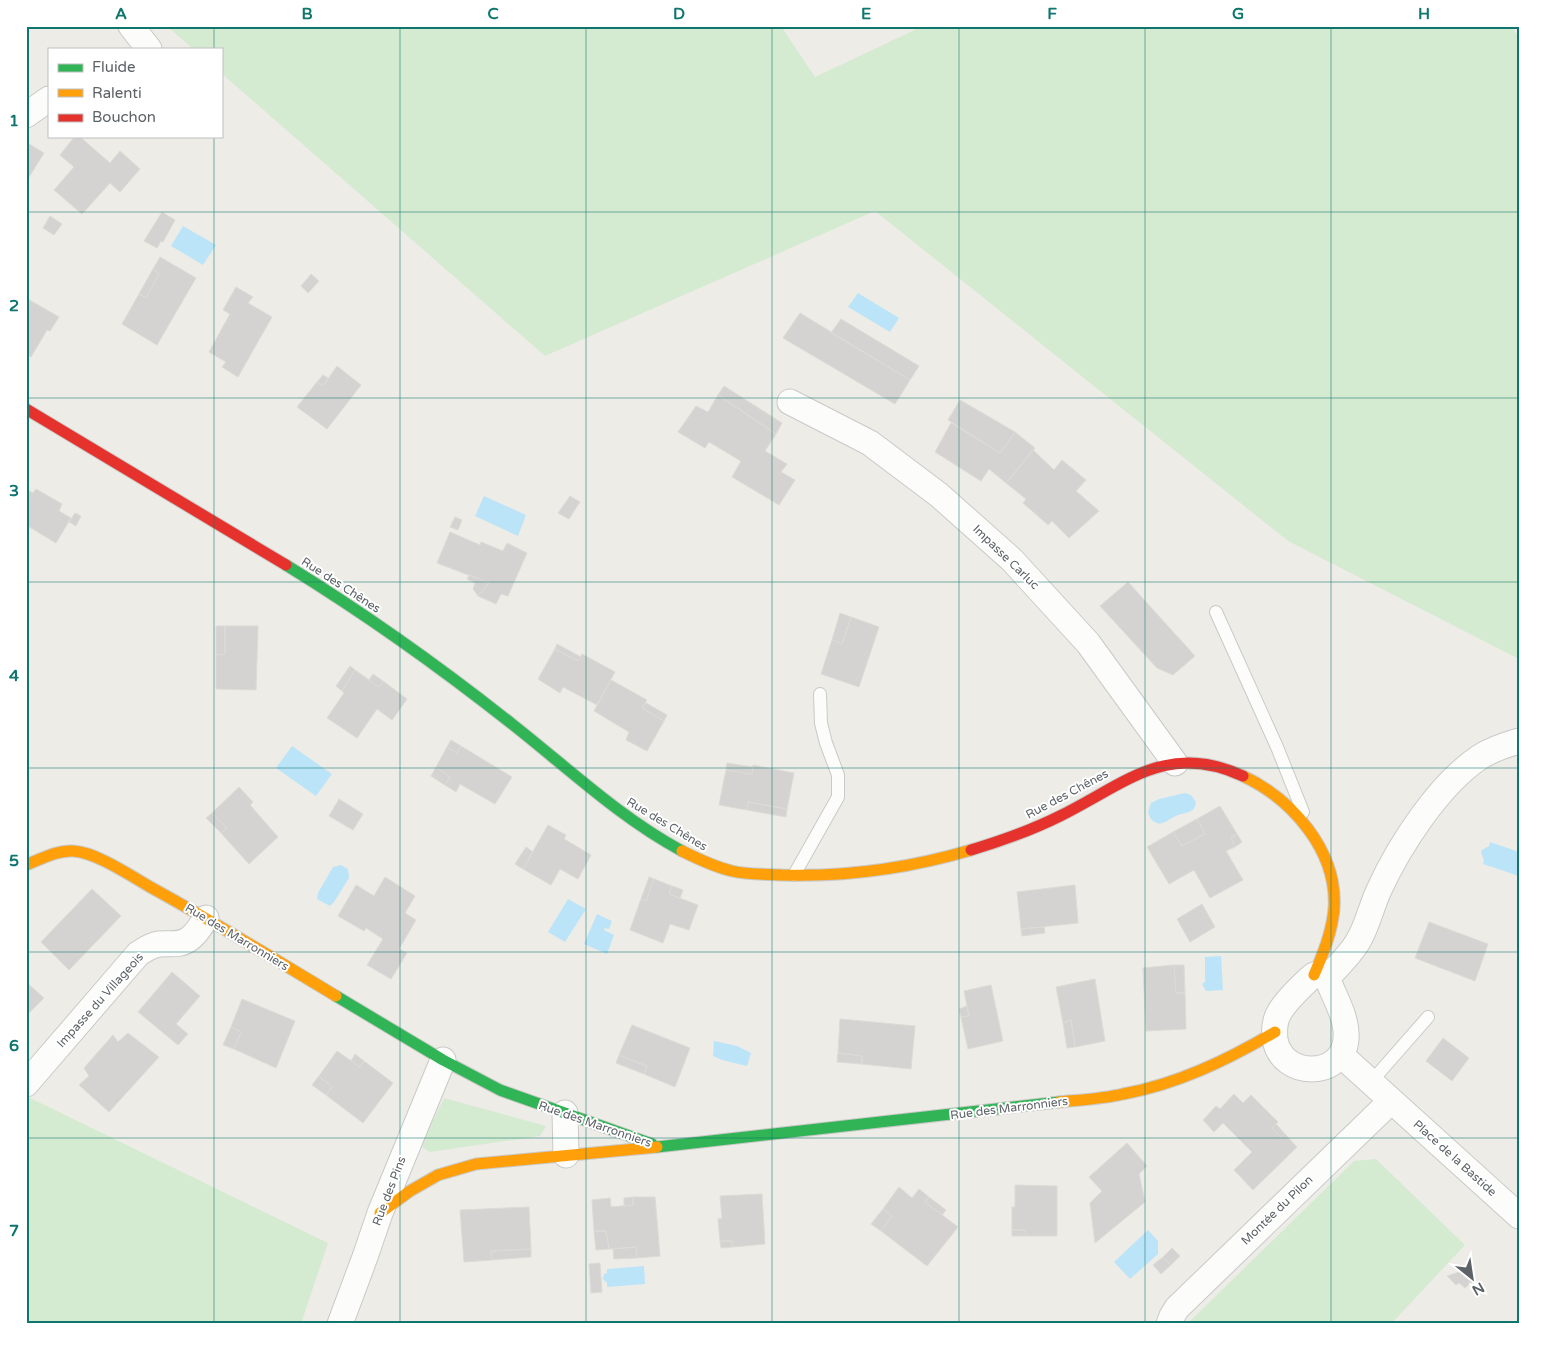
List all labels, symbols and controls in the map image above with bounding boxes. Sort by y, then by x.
text: A [115,4,127,24]
text: B [301,4,313,24]
text: C [487,4,499,24]
text: D [673,4,685,24]
text: E [861,4,871,24]
text: F [1047,4,1057,24]
text: G [1232,4,1244,24]
text: H [1418,4,1430,24]
legend [48,48,222,138]
text: Fluide [92,58,136,76]
text: Ralenti [92,84,142,102]
text: Bouchon [92,108,156,126]
text: 1 [9,111,19,131]
text: 2 [9,296,19,316]
text: 3 [9,481,19,501]
street label: Impasse Carluc [970,522,1042,592]
street label: Rue des Chênes [299,554,383,616]
text: 4 [9,666,19,686]
street label: Rue des Chênes [1023,766,1111,822]
street label: Rue des Chênes [624,794,710,854]
text: 5 [9,851,19,871]
street label: Rue des Marronniers [183,901,292,974]
street label: Impasse du Villageois [54,950,146,1050]
text: 6 [9,1036,19,1056]
street label: Rue des Marronniers [949,1094,1069,1122]
street label: Rue des Marronniers [537,1098,653,1150]
street label: Place de la Bastide [1411,1117,1500,1199]
street label: Rue des Pins [369,1154,409,1228]
street label: Montée du Pilon [1238,1172,1316,1248]
text: 7 [9,1221,19,1241]
north arrow [1448,1252,1498,1302]
text: N [1469,1279,1487,1299]

